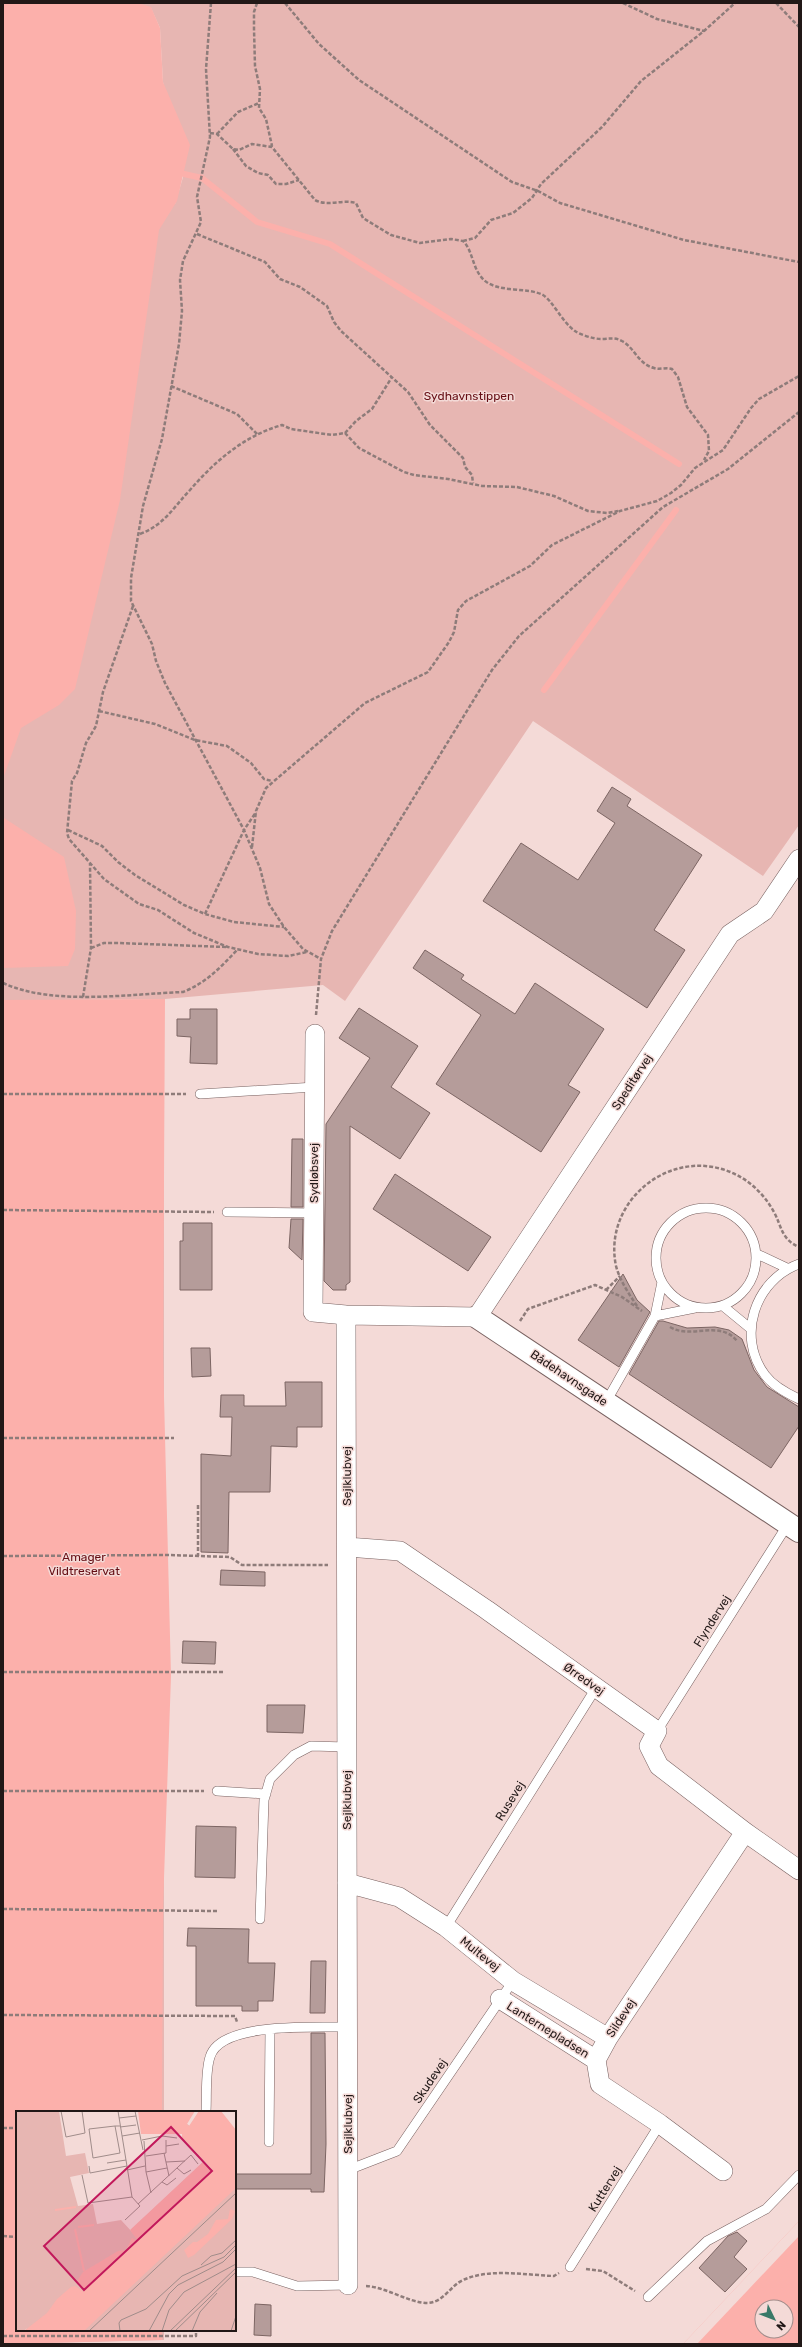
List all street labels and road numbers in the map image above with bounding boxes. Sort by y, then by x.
street label: Speditørvej [609,1051,655,1113]
street label: Sydløbsvej [307,1143,321,1203]
street label: Bådehavnsgade [528,1347,610,1409]
street label: Sejlklubvej [340,1446,354,1506]
street label: Flyndervej [691,1593,733,1649]
street label: Ørredvej [561,1660,607,1698]
street label: Sejlklubvej [340,1770,354,1830]
street label: Rusevej [492,1779,528,1823]
street label: Multevej [457,1934,503,1974]
street label: Sildevej [603,1996,639,2040]
street label: Lanternepladsen [504,1999,592,2061]
street label: Skudevej [410,2056,450,2106]
street label: Sejlklubvej [341,2094,355,2154]
street label: Kuttervej [586,2164,624,2214]

